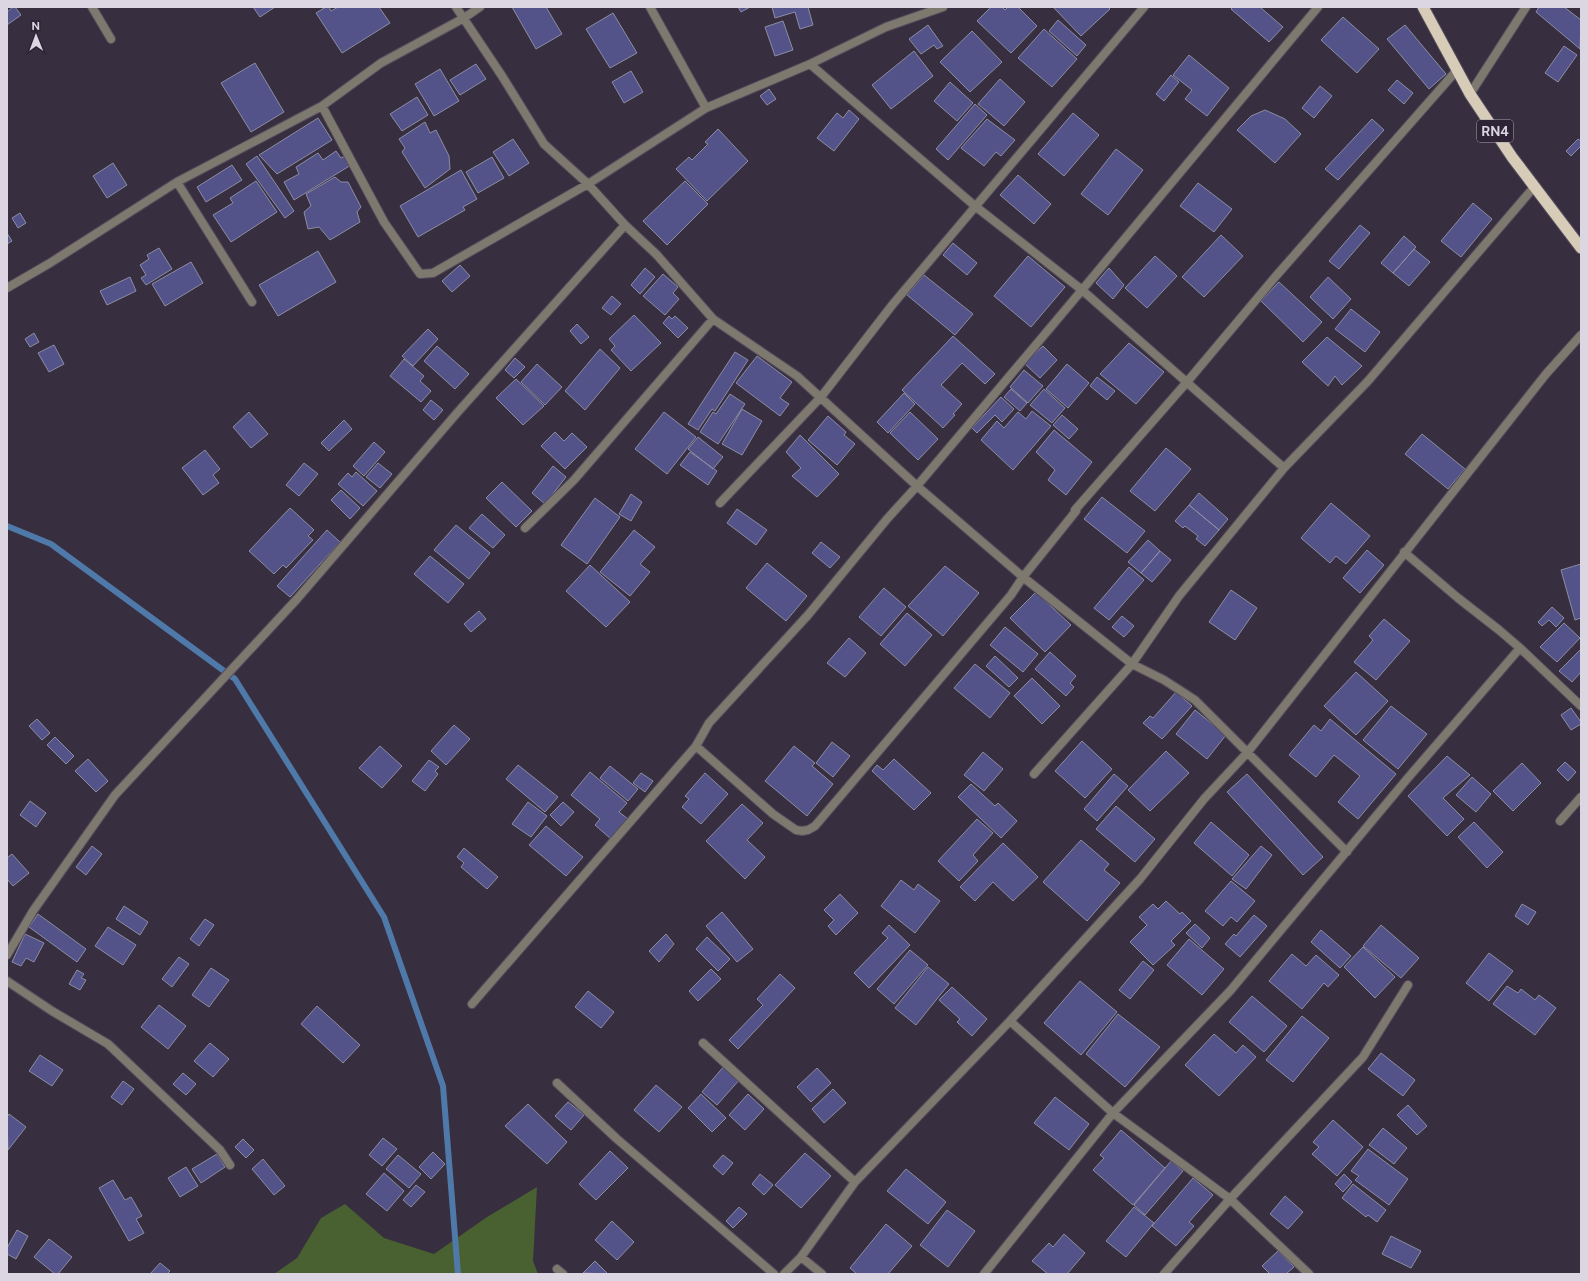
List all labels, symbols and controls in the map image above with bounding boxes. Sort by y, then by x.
north arrow [16,16,56,56]
text: N [31,20,40,32]
road number: RN4 [1477,120,1513,142]

